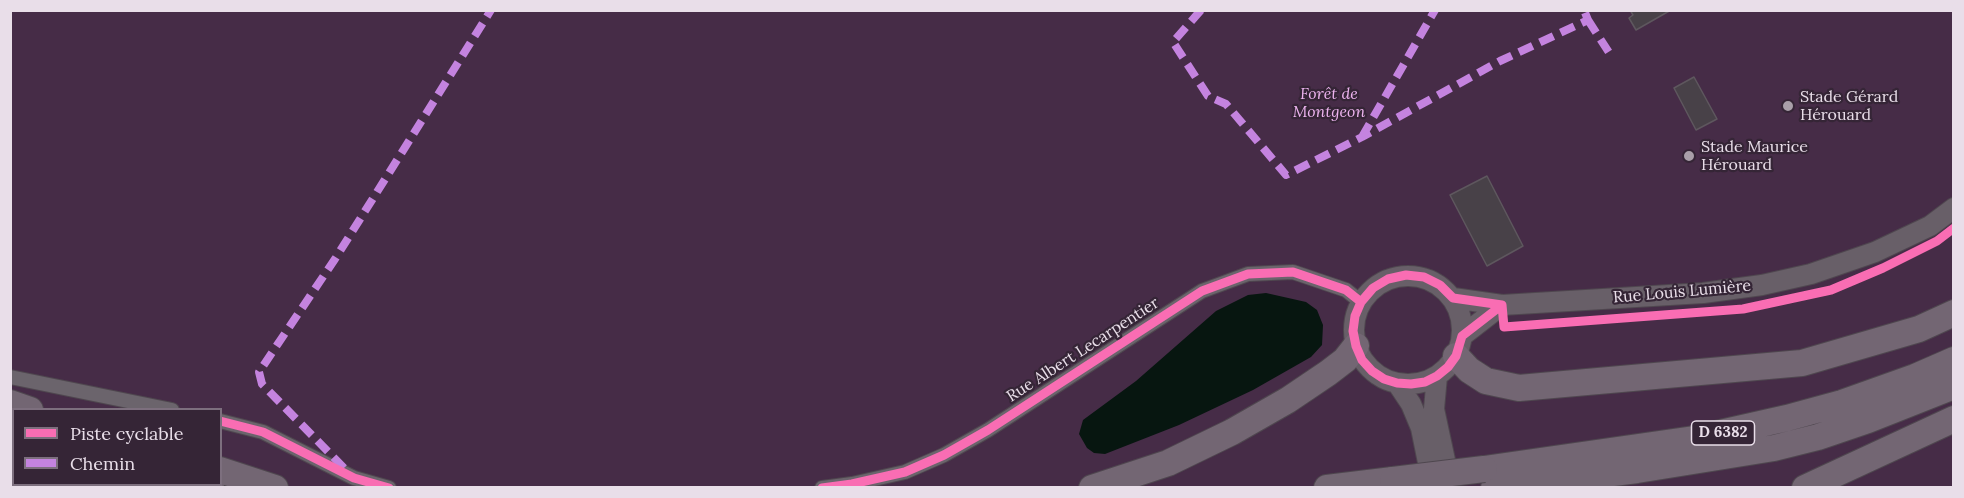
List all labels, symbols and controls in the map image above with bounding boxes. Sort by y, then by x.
park label: Forêt de Montgeon [1293,84,1365,122]
place label: Stade Gérard Hérouard [1800,87,1898,125]
marker: Stade Gérard Hérouard [1781,99,1795,113]
place label: Stade Maurice Hérouard [1701,137,1808,175]
marker: Stade Maurice Hérouard [1682,149,1696,163]
street label: Rue Louis Lumière [1612,276,1752,308]
street label: Rue Albert Lecarpentier [1003,294,1163,406]
legend [12,408,222,486]
road number: D 6382 [1692,421,1754,445]
text: Piste cyclable [70,422,183,445]
text: Chemin [70,452,135,475]

